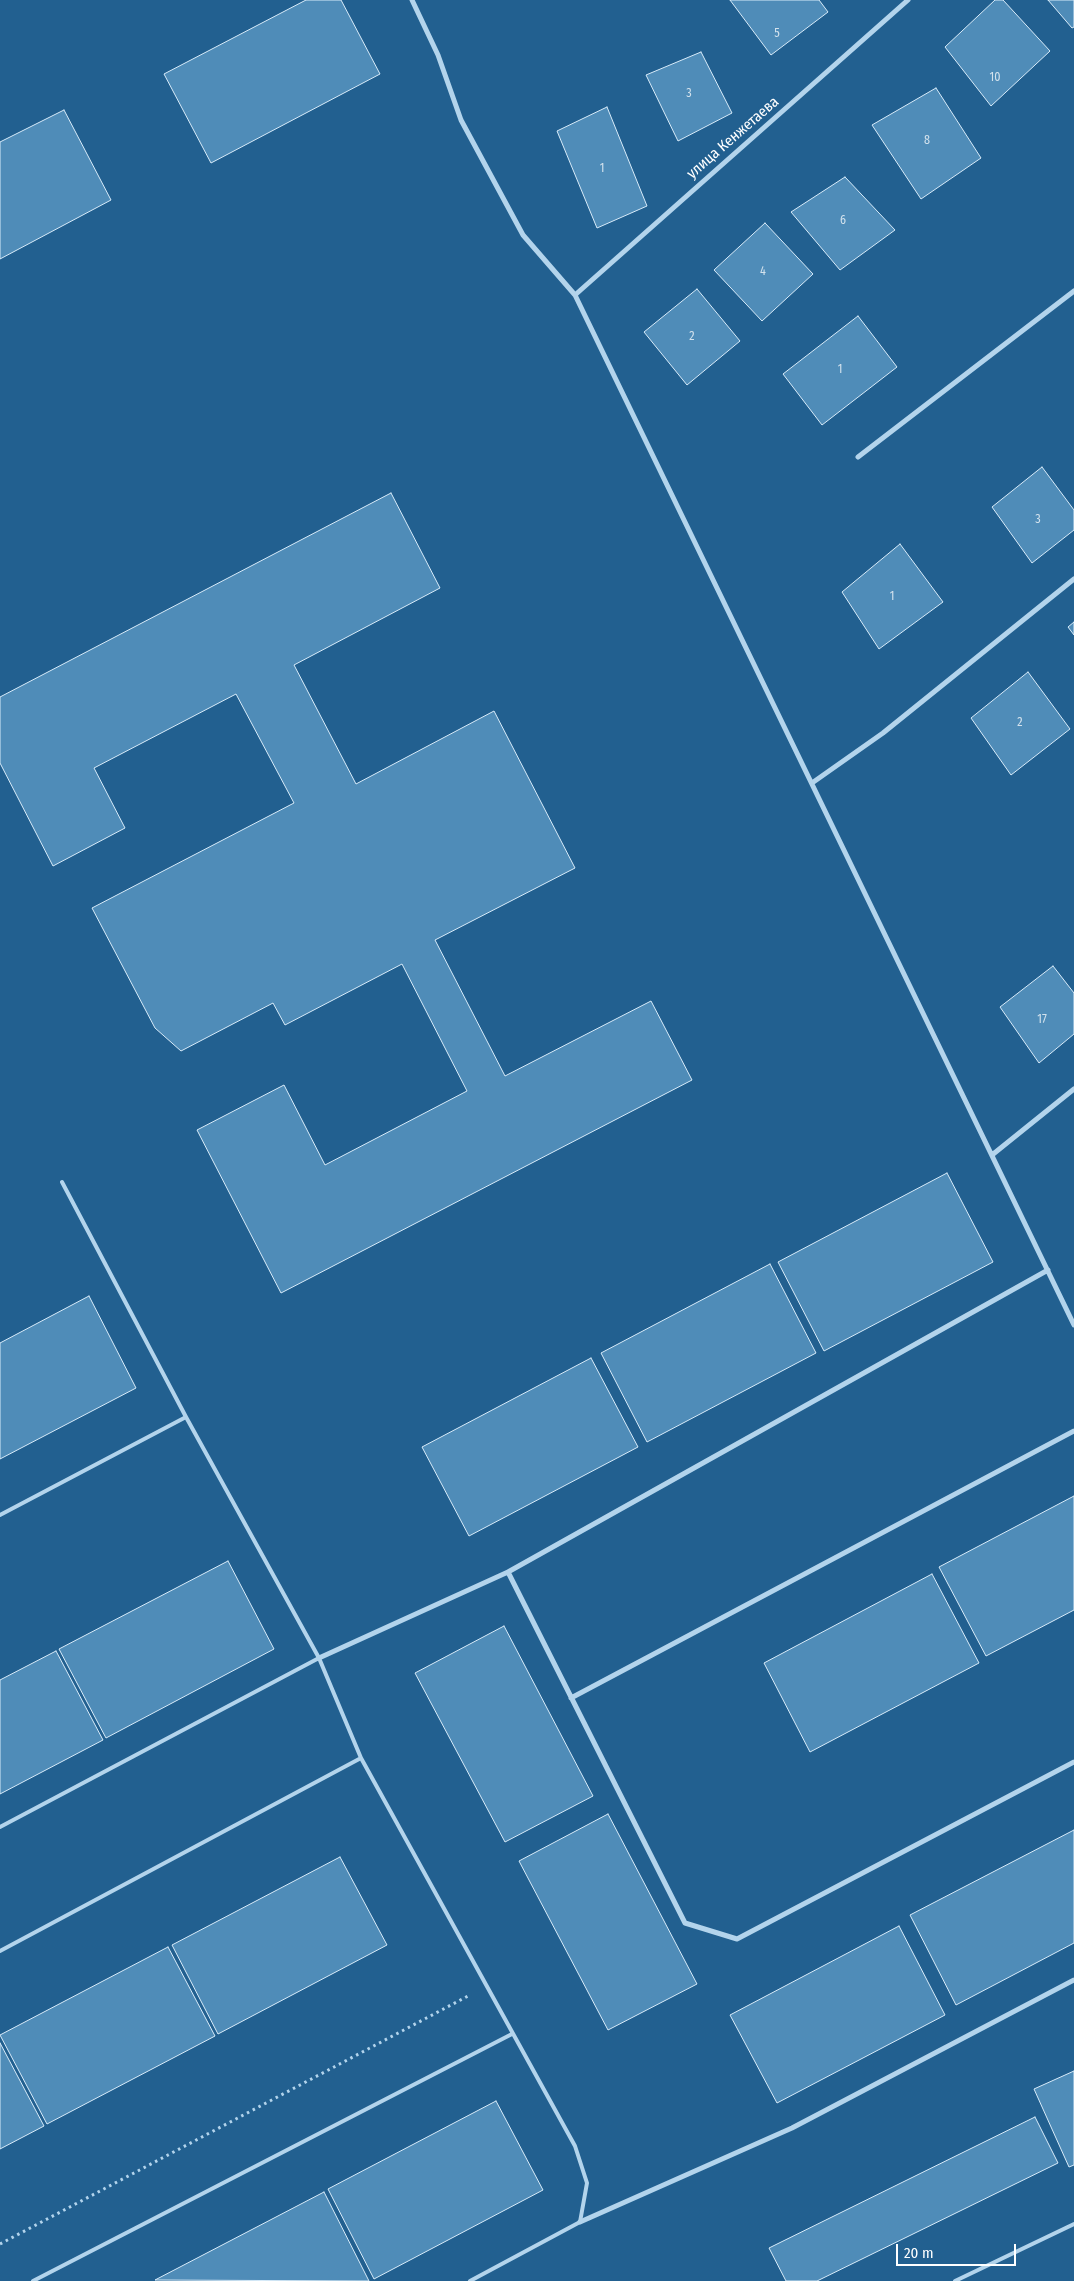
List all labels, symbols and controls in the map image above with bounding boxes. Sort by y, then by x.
house number: 5 [774,27,780,41]
house number: 10 [990,71,1000,85]
house number: 3 [686,87,692,101]
street label: улица Кенжетаева [683,93,783,183]
house number: 8 [924,134,930,148]
house number: 1 [600,162,604,176]
house number: 6 [840,214,846,228]
house number: 4 [760,265,766,279]
house number: 2 [689,330,695,344]
house number: 1 [838,363,842,377]
house number: 3 [1035,513,1041,527]
house number: 1 [890,590,894,604]
house number: 2 [1017,716,1023,730]
house number: 17 [1037,1013,1047,1027]
scale bar [899,2234,1019,2266]
text: 20 m [904,2244,934,2262]

